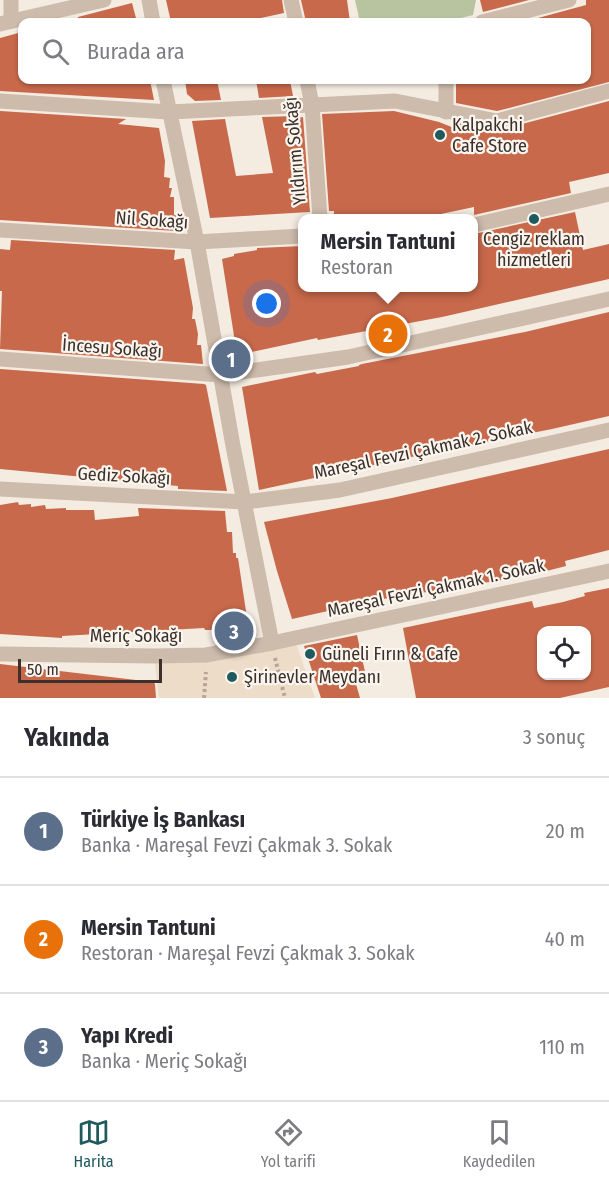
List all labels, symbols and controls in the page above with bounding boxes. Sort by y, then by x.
search box [18,18,591,84]
icon: search [39,35,72,68]
text: Burada ara [87,38,185,65]
street label: Yıldırım Sokağı [279,96,311,206]
place label: Kalpakchi Cafe Store [452,114,527,157]
marker: Kalpakchi Cafe Store [433,128,447,142]
street label: Nil Sokağı [115,206,189,234]
marker: Cengiz reklam hizmetleri [527,212,541,226]
popup [298,214,478,292]
text: Mersin Tantuni [321,228,455,255]
place label: Cengiz reklam hizmetleri [483,228,585,271]
text: Restoran [321,255,393,279]
your location [252,289,281,318]
pin: 2 [368,312,408,356]
street label: İncesu Sokağı [61,334,163,362]
pin: 1 [212,336,250,382]
street label: Mareşal Fevzi Çakmak 2. Sokak [312,416,535,484]
street label: Gediz Sokağı [77,463,171,489]
street label: Mareşal Fevzi Çakmak 1. Sokak [325,554,547,622]
pin: 3 [214,608,254,654]
street label: Meriç Sokağı [90,625,182,647]
map controls [537,626,591,680]
button: locate [537,626,591,680]
place label: Güneli Fırın & Cafe [322,643,458,665]
marker: Güneli Fırın & Cafe [303,647,317,661]
scale bar [18,656,162,684]
text: 50 m [27,660,59,679]
place label: Şirinevler Meydanı [244,666,381,688]
marker: Şirinevler Meydanı [225,670,239,684]
text: Yakında [24,722,109,753]
text: 3 sonuç [523,725,585,749]
text: Türkiye İş Bankası [81,806,245,833]
text: 1 [39,819,48,843]
text: 20 m [546,819,585,843]
text: Banka · Mareşal Fevzi Çakmak 3. Sokak [81,833,392,857]
text: Mersin Tantuni [81,914,216,941]
text: 2 [39,927,48,951]
text: 40 m [545,927,585,951]
text: Restoran · Mareşal Fevzi Çakmak 3. Sokak [81,941,415,965]
text: Yapı Kredi [81,1022,173,1049]
text: 3 [39,1035,48,1059]
text: 110 m [539,1035,585,1059]
text: Banka · Meriç Sokağı [81,1049,248,1073]
tab: Harita [74,1116,114,1171]
tab: Yol tarifi [261,1116,316,1171]
tab: Kaydedilen [463,1116,535,1171]

